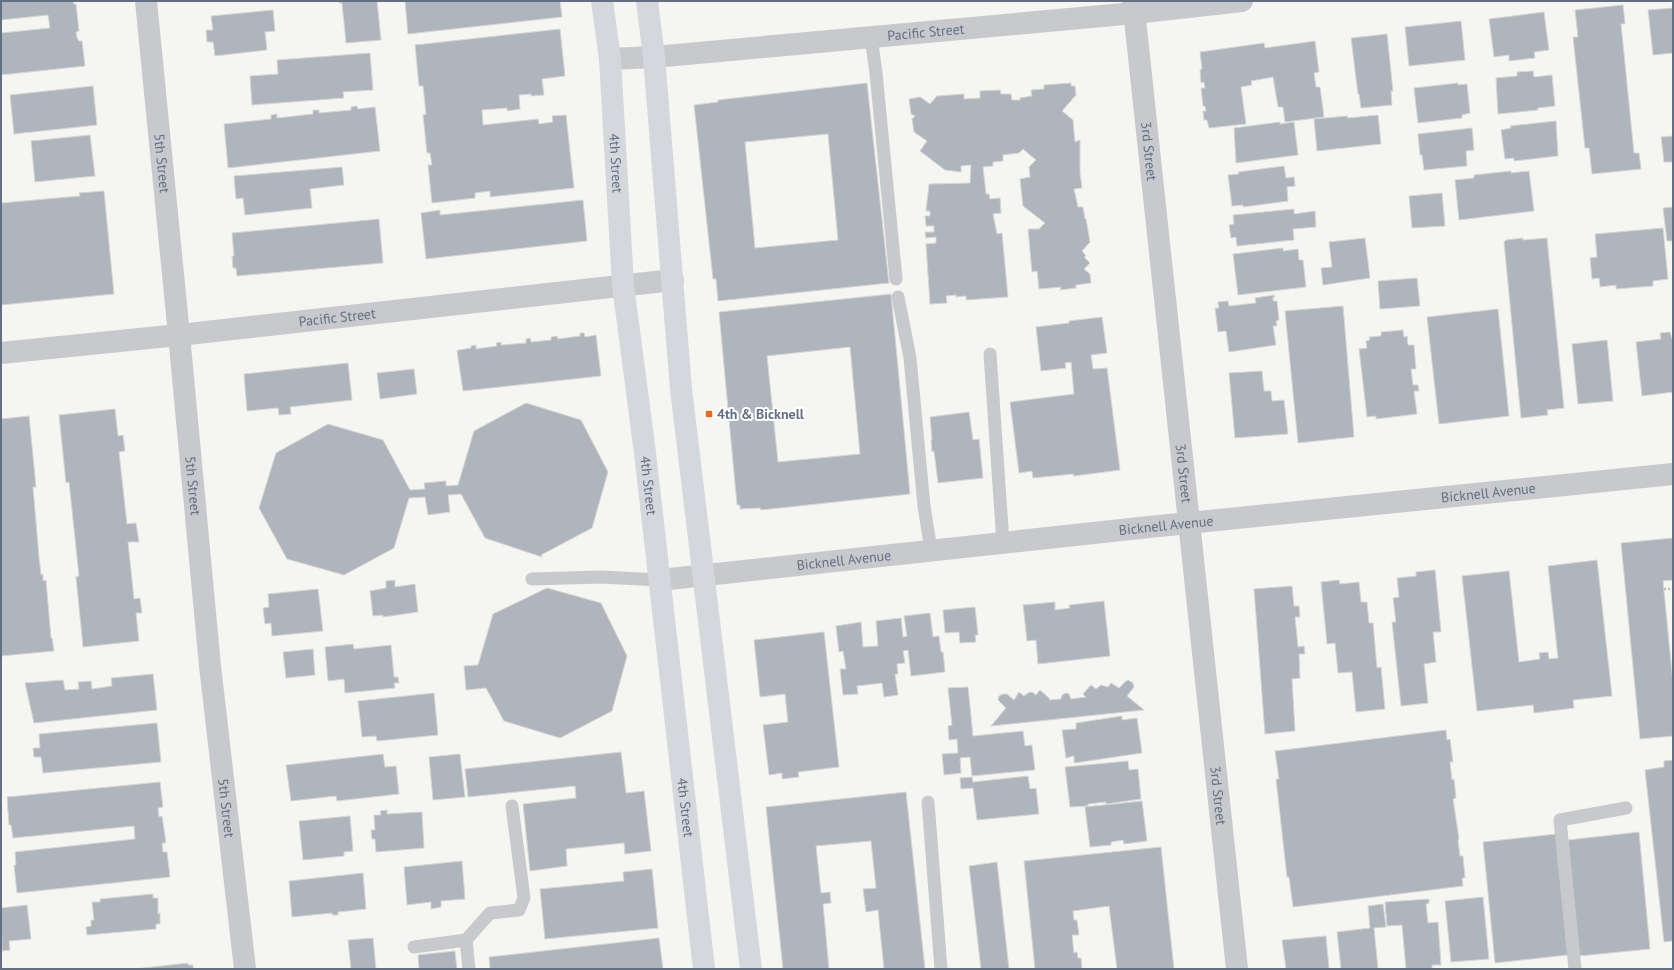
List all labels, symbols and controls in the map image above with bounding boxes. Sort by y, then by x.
street label: Pacific Street [886,20,965,45]
street label: 3rd Street [1137,121,1161,182]
street label: 5th Street [150,133,174,194]
street label: 4th Street [605,133,627,194]
street label: Pacific Street [298,304,377,331]
place label: 4th & Bicknell [717,405,805,423]
marker: 4th & Bicknell [704,409,714,419]
street label: 3rd Street [1172,443,1196,504]
street label: 5th Street [181,455,205,516]
street label: 4th Street [636,455,661,516]
street label: Bicknell Avenue [1440,479,1537,506]
street label: Bicknell Avenue [1118,512,1214,539]
street label: Bicknell Avenue [796,546,892,574]
street label: 3rd Street [1206,765,1231,826]
street label: 5th Street [214,777,239,839]
street label: 4th Street [673,777,698,838]

